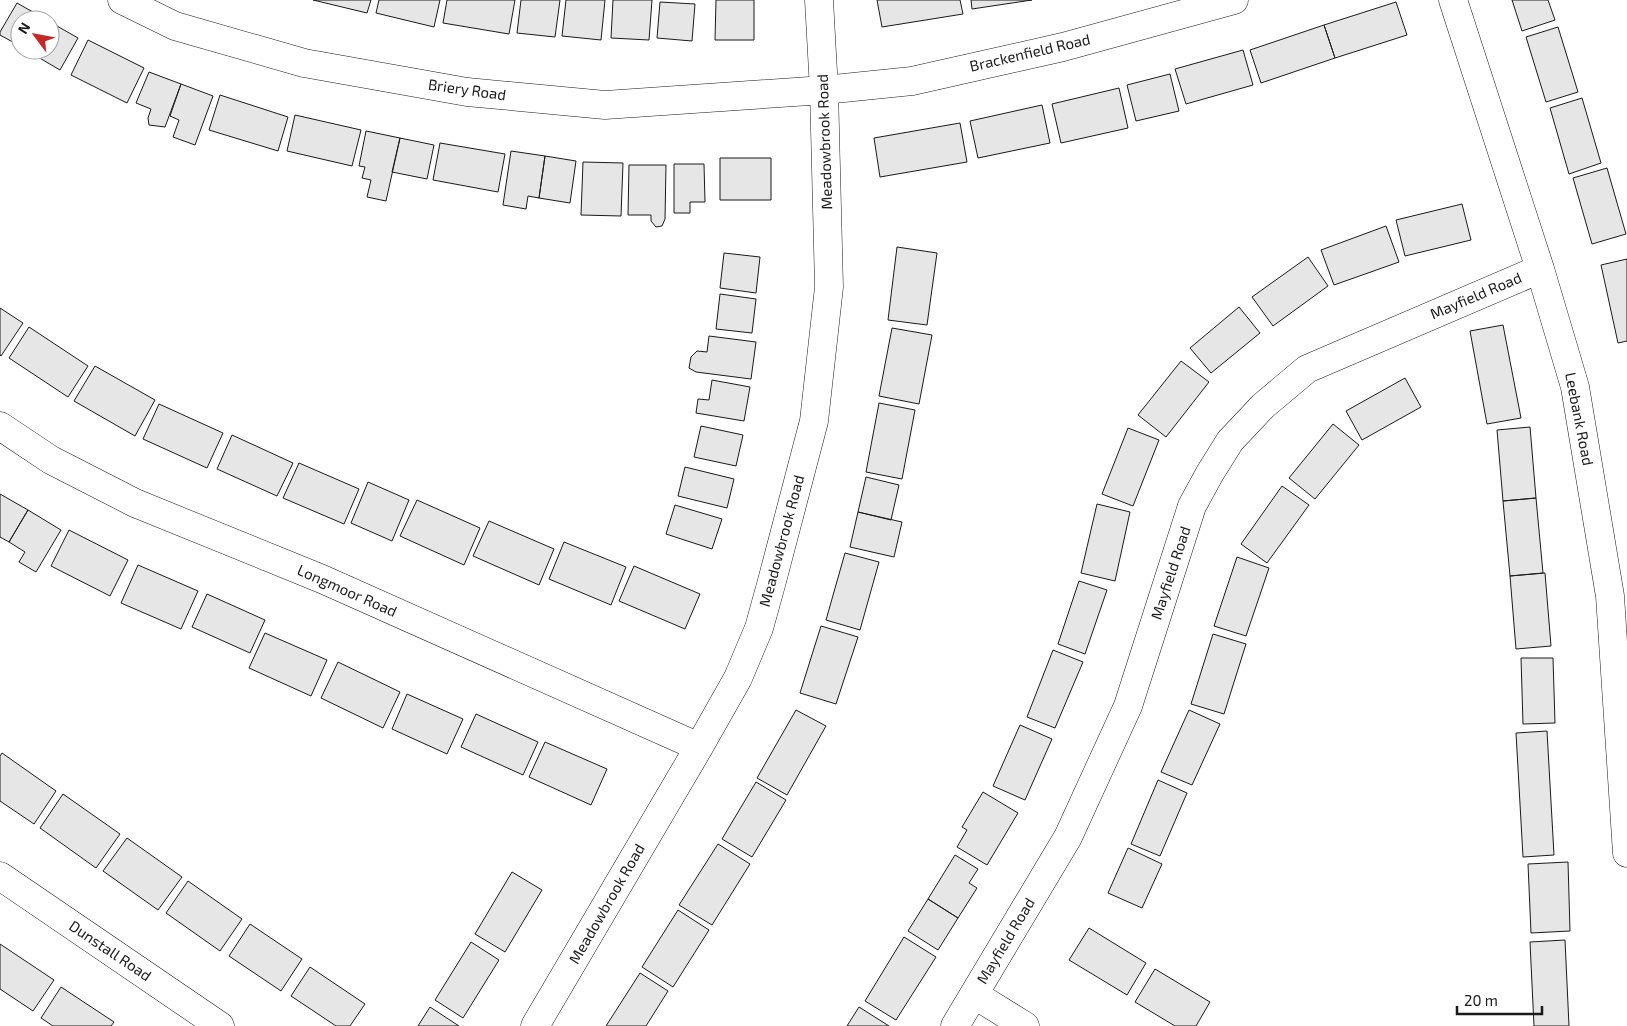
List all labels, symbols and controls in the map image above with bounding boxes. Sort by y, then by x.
north arrow [10,10,60,60]
text: N [14,19,33,37]
street label: Brackenfield Road [968,29,1092,75]
street label: Meadowbrook Road [813,74,835,210]
street label: Briery Road [427,75,507,103]
street label: Mayfield Road [1427,268,1524,322]
street label: Leebank Road [1562,371,1598,467]
street label: Meadowbrook Road [755,473,807,609]
street label: Mayfield Road [1146,524,1194,622]
street label: Longmoor Road [295,560,400,620]
street label: Meadowbrook Road [564,840,648,967]
street label: Mayfield Road [972,894,1038,987]
street label: Dunstall Road [66,916,155,984]
scale bar [1457,984,1542,1016]
text: 20 m [1464,991,1498,1009]

